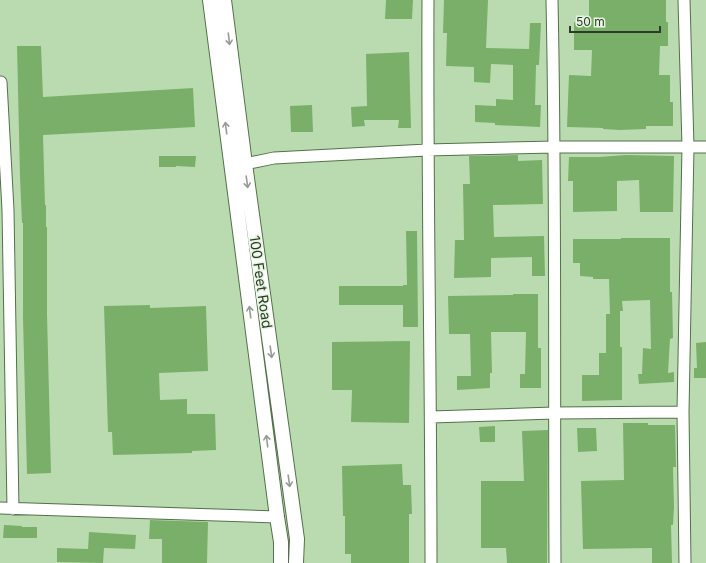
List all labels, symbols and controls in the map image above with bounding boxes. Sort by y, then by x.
scale bar [570,8,660,34]
text: 50 m [576,14,605,29]
one-way arrow [225,32,233,45]
one-way arrow [222,122,230,135]
one-way arrow [244,175,251,188]
street label: 100 Feet Road [247,234,276,329]
one-way arrow [246,306,254,319]
one-way arrow [267,345,275,358]
one-way arrow [263,435,271,448]
one-way arrow [285,474,293,487]

